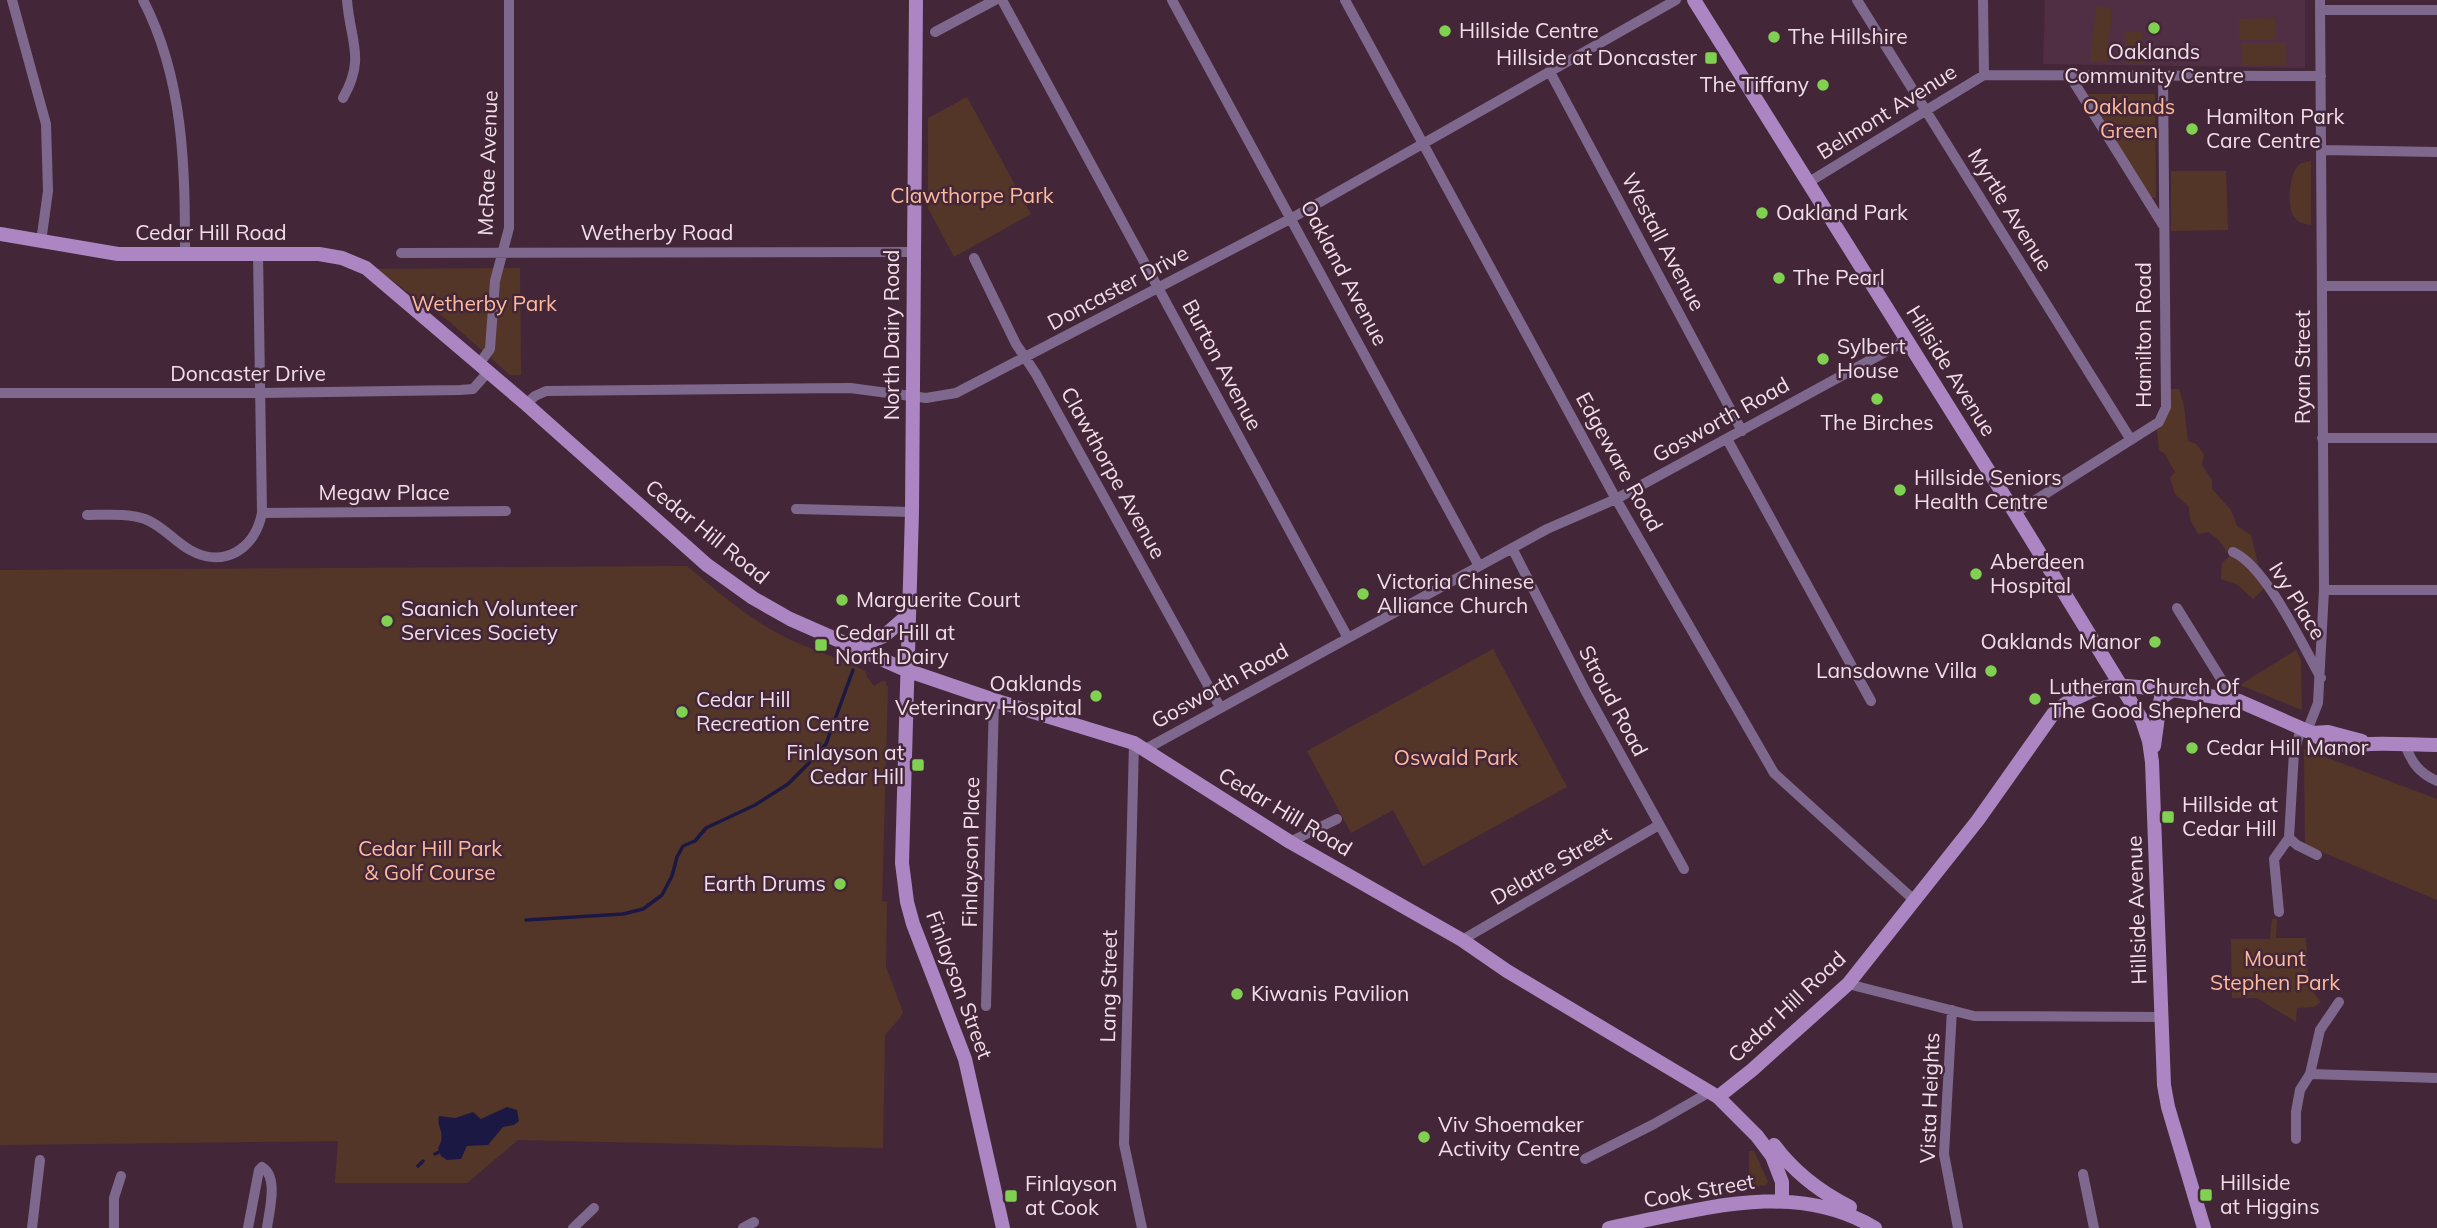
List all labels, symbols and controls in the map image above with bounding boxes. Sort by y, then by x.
place label: Hillside Centre [1459,17,1599,43]
marker: Oaklands Community Centre [2146,20,2162,36]
marker: Hillside Centre [1437,23,1453,39]
place label: The Hillshire [1788,23,1908,49]
marker: The Hillshire [1766,29,1782,45]
place label: Oaklands Community Centre [2064,38,2244,88]
place label: Hillside at Doncaster [1496,44,1697,70]
marker: Hillside at Doncaster [1703,50,1719,66]
street label: Belmont Avenue [1812,58,1961,164]
place label: The Tiffany [1700,71,1809,97]
marker: The Tiffany [1815,77,1831,93]
street label: McRae Avenue [471,90,503,236]
park label: Oaklands Green [2083,93,2175,143]
place label: Hamilton Park Care Centre [2206,103,2345,153]
marker: Hamilton Park Care Centre [2184,121,2200,137]
street label: Myrtle Avenue [1963,143,2059,276]
street label: Westall Avenue [1617,168,1711,315]
park label: Clawthorpe Park [890,182,1054,208]
street label: Oakland Avenue [1296,195,1394,350]
place label: Oakland Park [1776,199,1908,225]
marker: Oakland Park [1754,205,1770,221]
street label: Cedar Hill Road [135,219,287,245]
street label: Wetherby Road [581,219,733,245]
street label: Doncaster Drive [1043,239,1192,335]
street label: North Dairy Road [878,250,904,420]
street label: Hamilton Road [2130,262,2156,408]
place label: The Pearl [1793,264,1885,290]
marker: The Pearl [1771,270,1787,286]
park label: Wetherby Park [411,290,557,316]
street label: Burton Avenue [1177,295,1268,435]
street label: Hillside Avenue [1901,300,2002,441]
street label: Ryan Street [2289,310,2315,424]
place label: Sylbert House [1837,333,1906,383]
marker: Sylbert House [1815,351,1831,367]
street label: Doncaster Drive [170,360,326,386]
street label: Gosworth Road [1648,371,1793,467]
street label: Clawthorpe Avenue [1056,382,1172,563]
street label: Edgeware Road [1571,387,1669,536]
marker: The Birches [1869,391,1885,407]
place label: The Birches [1820,409,1934,435]
place label: Hillside Seniors Health Centre [1914,464,2062,514]
street label: Cedar Hill Road [641,473,775,589]
street label: Megaw Place [318,479,450,505]
marker: Hillside Seniors Health Centre [1892,482,1908,498]
place label: Aberdeen Hospital [1990,548,2085,598]
street label: Ivy Place [2264,557,2332,644]
marker: Aberdeen Hospital [1968,566,1984,582]
place label: Victoria Chinese Alliance Church [1377,568,1534,618]
place label: Marguerite Court [856,586,1020,612]
marker: Victoria Chinese Alliance Church [1355,586,1371,602]
marker: Marguerite Court [834,592,850,608]
place label: Saanich Volunteer Services Society [401,595,578,645]
marker: Saanich Volunteer Services Society [379,613,395,629]
place label: Cedar Hill at North Dairy [835,619,955,669]
place label: Oaklands Manor [1980,628,2141,654]
marker: Oaklands Manor [2147,634,2163,650]
marker: Cedar Hill at North Dairy [813,637,829,653]
street label: Gosworth Road [1147,637,1292,733]
street label: Stroud Road [1574,641,1654,760]
place label: Lansdowne Villa [1816,657,1977,683]
marker: Lansdowne Villa [1983,663,1999,679]
place label: Oaklands Veterinary Hospital [895,670,1082,720]
place label: Lutheran Church Of The Good Shepherd [2049,673,2242,723]
place label: Cedar Hill Recreation Centre [696,686,869,736]
marker: Oaklands Veterinary Hospital [1088,688,1104,704]
marker: Lutheran Church Of The Good Shepherd [2027,691,2043,707]
marker: Cedar Hill Recreation Centre [674,704,690,720]
place label: Cedar Hill Manor [2206,734,2369,760]
place label: Finlayson at Cedar Hill [786,739,904,789]
marker: Cedar Hill Manor [2184,740,2200,756]
park label: Oswald Park [1394,744,1518,770]
marker: Finlayson at Cedar Hill [910,757,926,773]
street label: Cedar Hill Road [1214,761,1357,861]
street label: Finlayson Place [956,776,984,928]
place label: Hillside at Cedar Hill [2182,791,2278,841]
marker: Hillside at Cedar Hill [2160,809,2176,825]
street label: Delatre Street [1486,820,1615,910]
park label: Cedar Hill Park & Golf Course [358,835,502,885]
street label: Hillside Avenue [2120,835,2152,985]
place label: Earth Drums [704,870,826,896]
marker: Earth Drums [832,876,848,892]
street label: Finlayson Street [921,907,999,1062]
street label: Lang Street [1094,929,1122,1042]
street label: Cedar Hill Road [1722,945,1851,1067]
park label: Mount Stephen Park [2210,945,2340,995]
place label: Kiwanis Pavilion [1251,980,1409,1006]
marker: Kiwanis Pavilion [1229,986,1245,1002]
street label: Vista Heights [1914,1032,1944,1164]
place label: Viv Shoemaker Activity Centre [1438,1111,1584,1161]
marker: Viv Shoemaker Activity Centre [1416,1129,1432,1145]
street label: Cook Street [1641,1167,1756,1213]
place label: Hillside at Higgins [2220,1169,2320,1219]
place label: Finlayson at Cook [1025,1170,1117,1220]
marker: Hillside at Higgins [2198,1187,2214,1203]
marker: Finlayson at Cook [1003,1188,1019,1204]

